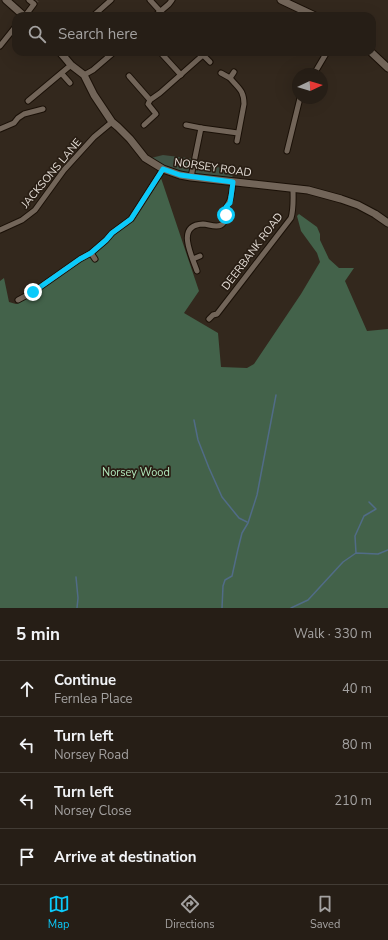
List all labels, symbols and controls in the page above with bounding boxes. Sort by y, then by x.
search box [12,12,376,56]
icon: search [26,23,48,45]
text: Search here [58,24,138,44]
north arrow [292,68,328,104]
street label: JACKSONS LANE [17,135,85,212]
street label: NORSEY ROAD [173,155,253,180]
route start [217,206,235,224]
street label: DEERBANK ROAD [218,210,286,293]
route end [24,283,42,301]
park label: Norsey Wood [102,465,170,480]
text: 5 min [16,623,60,646]
text: Walk · 330 m [294,625,372,643]
text: Continue [54,670,116,690]
icon: ahead [16,678,38,700]
text: 40 m [342,680,372,698]
text: Fernlea Place [54,690,133,708]
text: Turn left [54,726,113,746]
icon: left [16,734,38,756]
text: 80 m [342,736,372,754]
text: Norsey Road [54,746,129,764]
text: Turn left [54,782,113,802]
icon: left [16,790,38,812]
text: 210 m [334,792,372,810]
text: Norsey Close [54,802,131,820]
icon: arrive [16,846,38,868]
text: Arrive at destination [54,847,197,867]
tab: Map [48,893,70,932]
tab: Directions [165,893,215,932]
tab: Saved [310,893,340,932]

